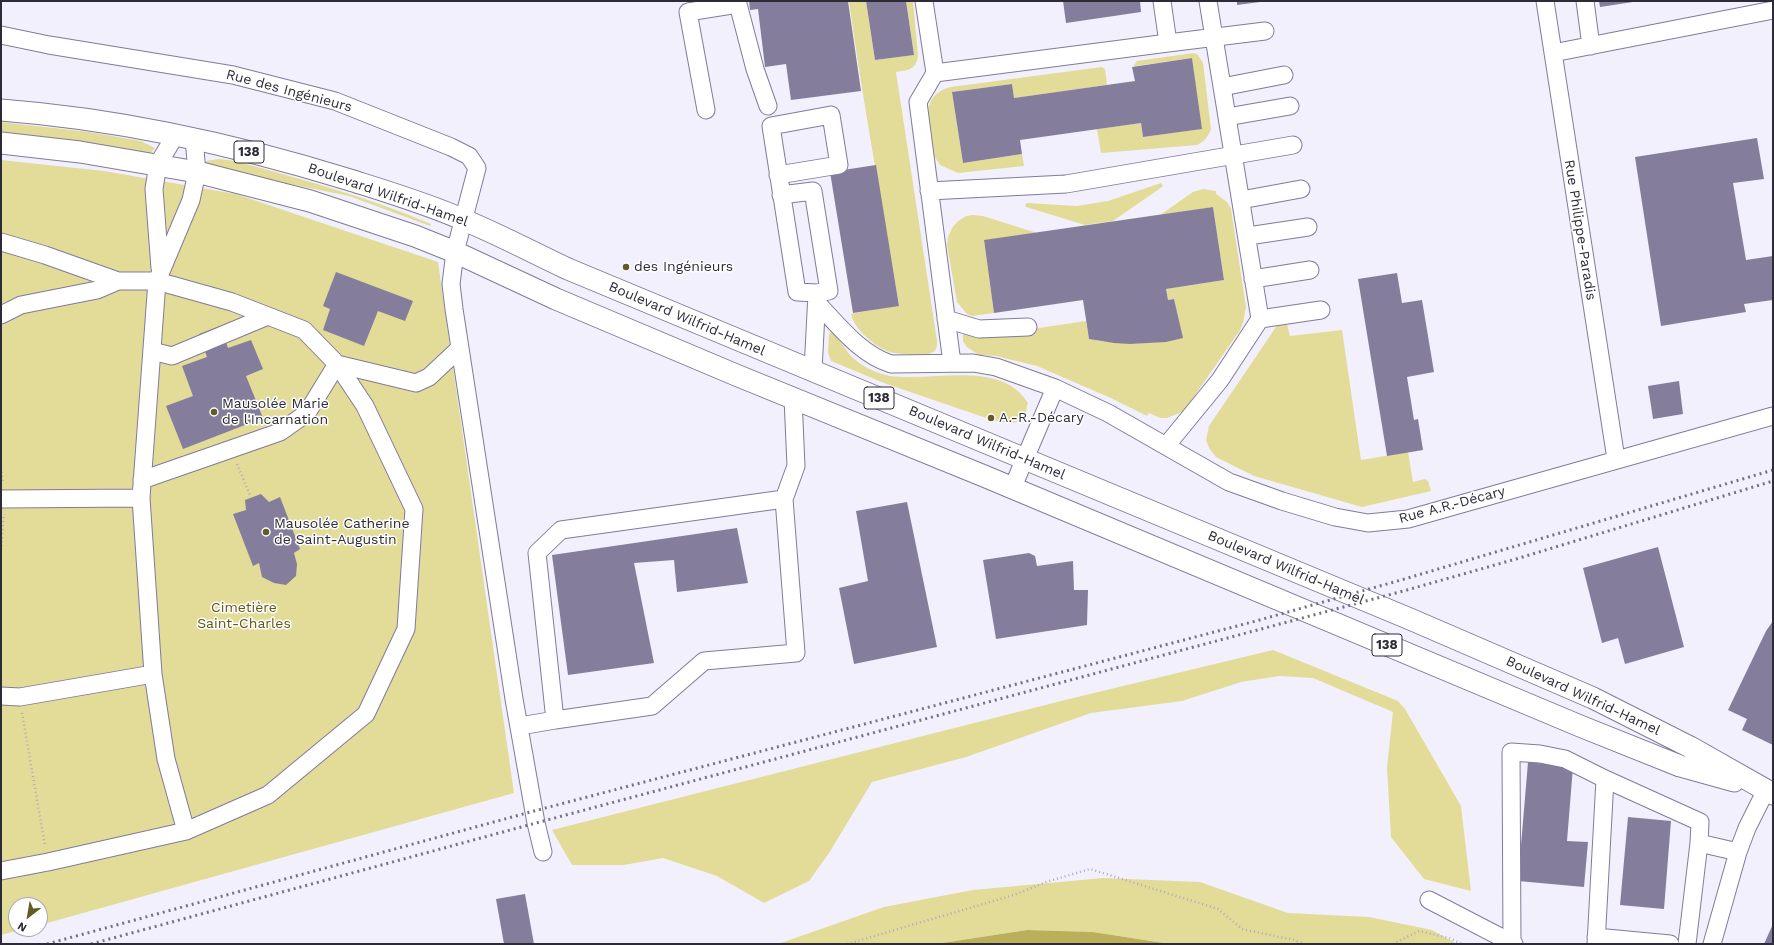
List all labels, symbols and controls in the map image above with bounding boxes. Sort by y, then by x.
street label: Rue des Ingénieurs [224,66,354,116]
road number: 138 [234,141,264,163]
street label: Rue Philippe-Paradis [1561,158,1599,302]
street label: Boulevard Wilfrid-Hamel [306,160,470,230]
place label: des Ingénieurs [634,259,733,275]
marker: des Ingénieurs [621,262,631,272]
street label: Boulevard Wilfrid-Hamel [606,278,768,360]
road number: 138 [864,387,894,409]
place label: Mausolée Marie de l'Incarnation [222,396,329,428]
street label: Boulevard Wilfrid-Hamel [906,402,1068,484]
marker: Mausolée Marie de l'Incarnation [209,407,219,417]
place label: A.-R.-Décary [999,410,1084,426]
marker: A.-R.-Décary [986,413,996,423]
street label: Rue A.R.-Décary [1397,483,1507,527]
place label: Mausolée Catherine de Saint-Augustin [274,516,409,548]
marker: Mausolée Catherine de Saint-Augustin [261,527,271,537]
street label: Boulevard Wilfrid-Hamel [1205,527,1367,609]
park label: Cimetière Saint-Charles [197,600,291,632]
road number: 138 [1372,634,1402,656]
street label: Boulevard Wilfrid-Hamel [1503,653,1663,739]
north arrow [8,897,48,937]
text: N [15,919,29,935]

